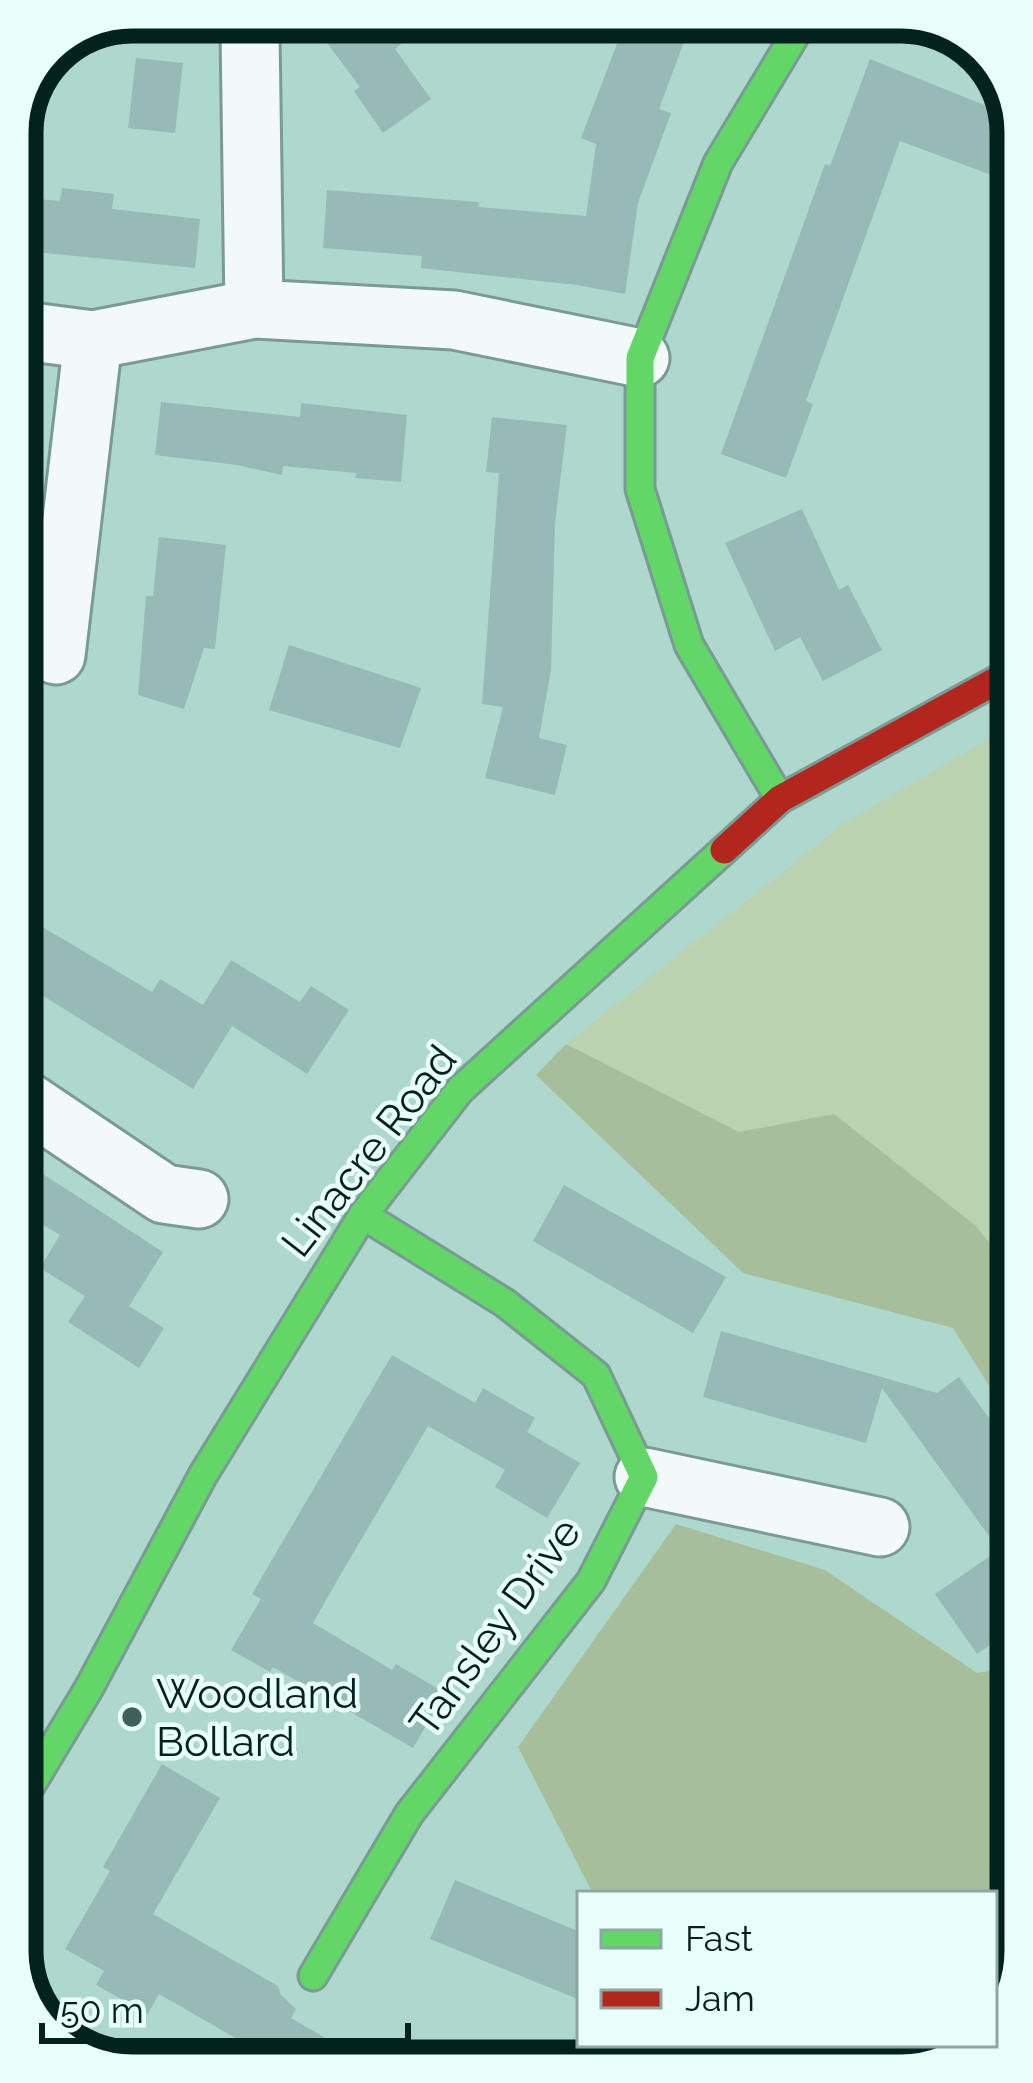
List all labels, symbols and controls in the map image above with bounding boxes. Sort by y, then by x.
street label: Linacre Road [271,1036,467,1266]
street label: Tansley Drive [400,1509,590,1745]
place label: Woodland Bollard [156,1669,358,1766]
marker: Woodland Bollard [119,1704,145,1730]
legend [577,1891,997,2047]
text: Fast [685,1917,753,1959]
scale bar [42,1969,408,2043]
text: Jam [685,1977,755,2019]
text: 50 m [60,1989,144,2031]

